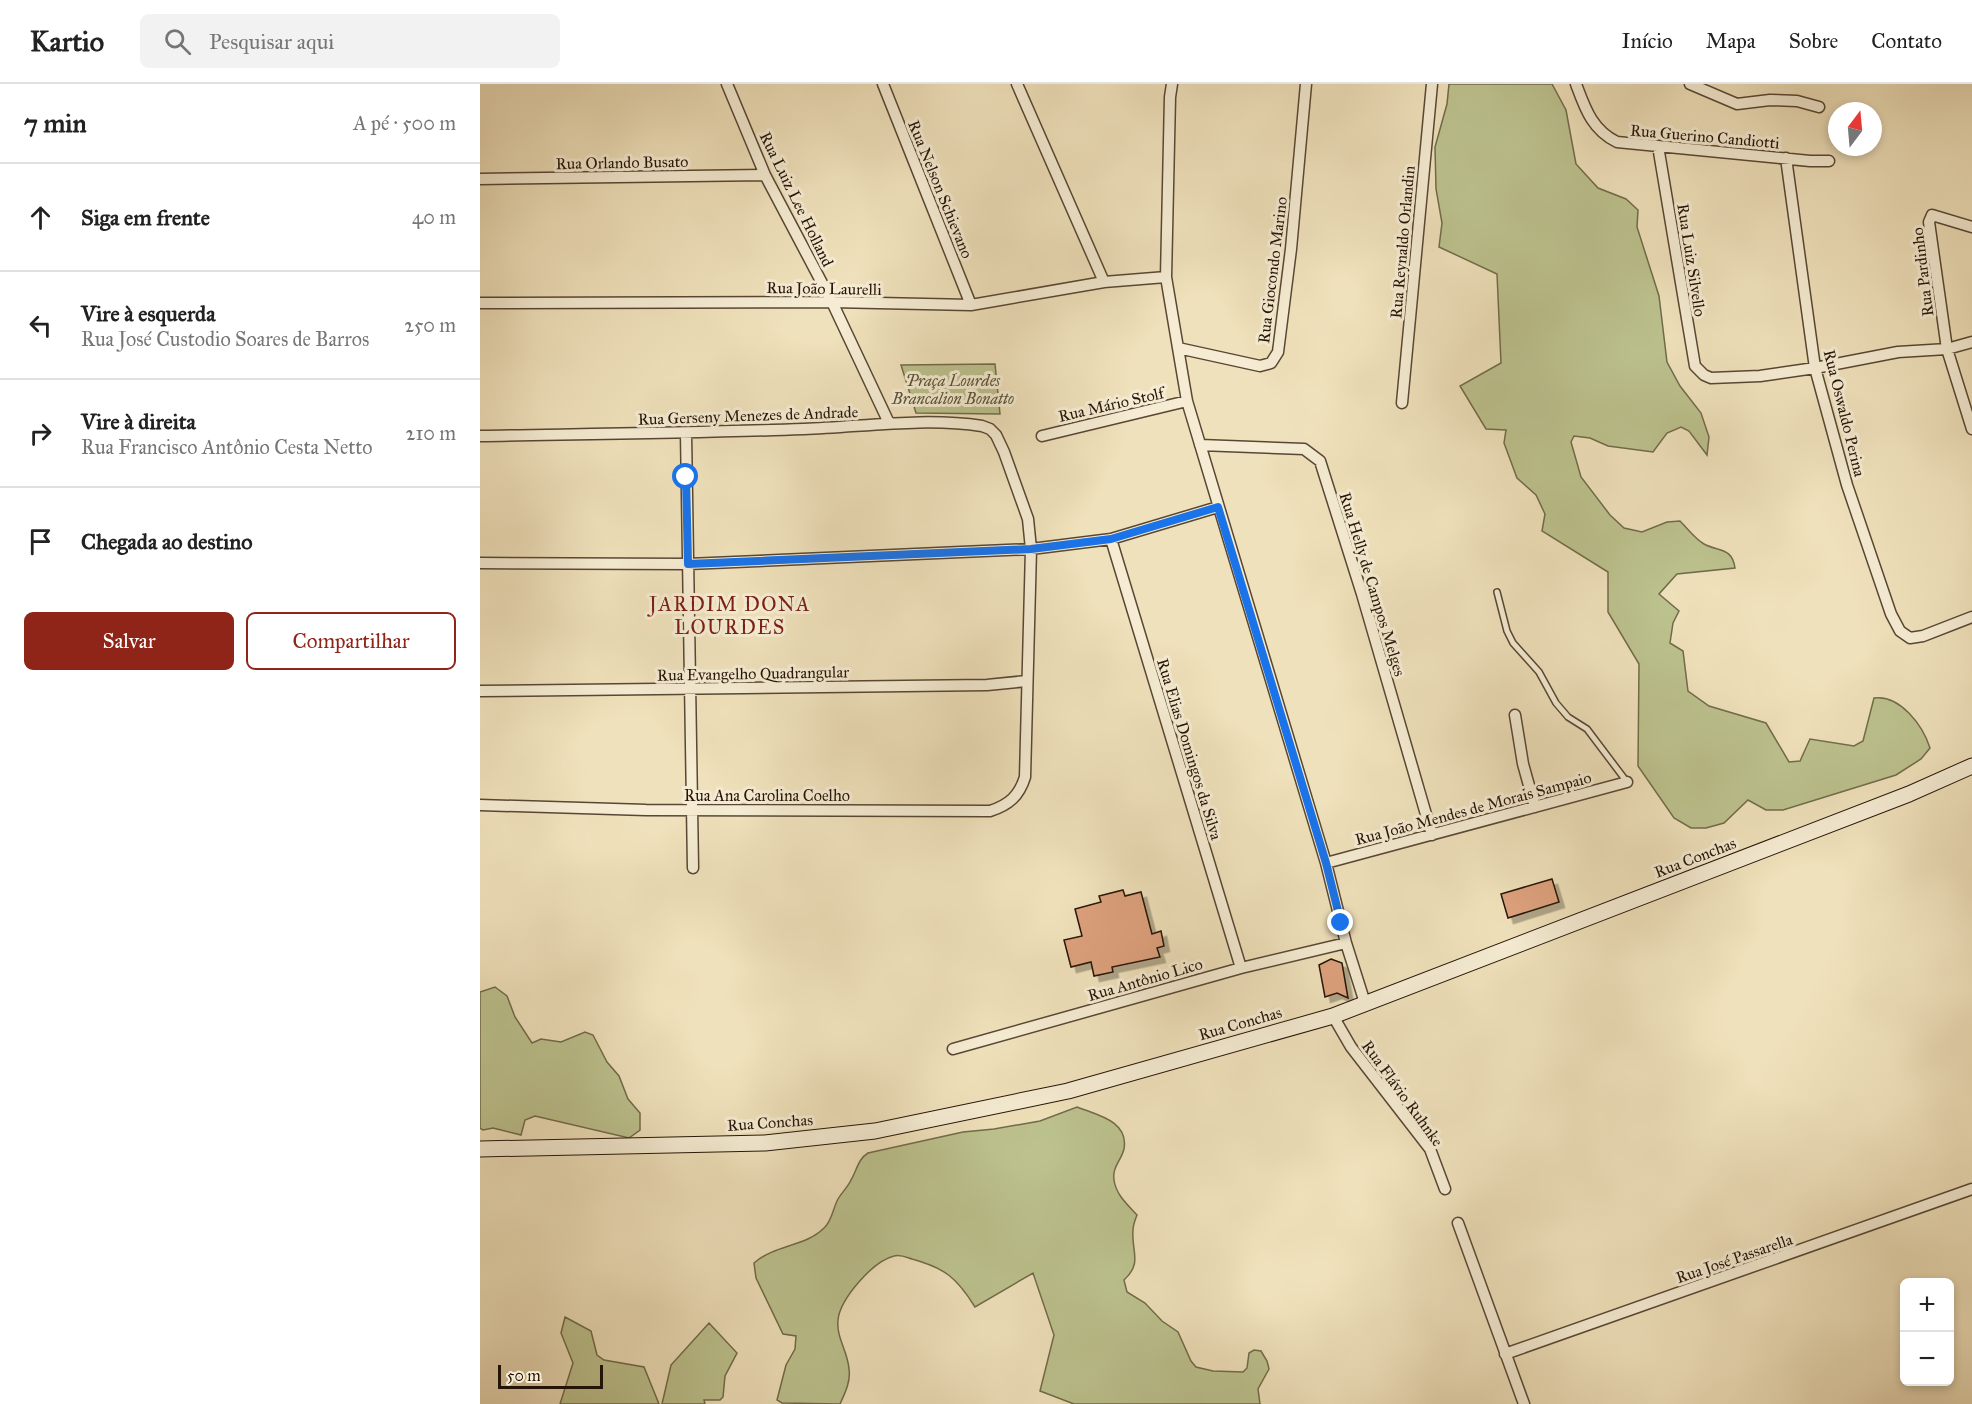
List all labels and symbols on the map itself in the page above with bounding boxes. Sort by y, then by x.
north arrow [1828,102,1882,156]
street label: Rua Nelson Schievano [904,117,977,261]
street label: Rua Guerino Candiotti [1629,120,1781,153]
street label: Rua Luiz Lee Holland [756,129,838,270]
street label: Rua Orlando Busato [555,152,689,173]
street label: Rua Reynaldo Orlandin [1386,164,1419,319]
street label: Rua Giocondo Marino [1254,196,1291,345]
street label: Rua Luiz Silvello [1673,202,1710,318]
street label: Rua Pardinho [1908,226,1937,318]
street label: Rua João Laurelli [766,278,882,300]
street label: Rua Oswaldo Perina [1820,348,1870,479]
park label: Praça Lourdes Brancalion Bonatto [891,371,1014,408]
street label: Rua Mário Stolf [1056,383,1168,426]
street label: Rua Gerseny Menezes de Andrade [637,402,859,429]
route start [672,463,698,489]
street label: Rua Helly de Campos Melges [1334,490,1410,679]
district label: JARDIM DONA LOURDES [647,592,811,639]
street label: Rua Elias Domingos da Silva [1152,656,1226,843]
street label: Rua Evangelho Quadrangular [657,662,849,686]
street label: Rua João Mendes de Morais Sampaio [1353,768,1594,850]
street label: Rua Ana Carolina Coelho [684,786,850,805]
street label: Rua Conchas [1652,833,1739,882]
route end [1327,909,1353,935]
street label: Rua Antônio Lico [1085,954,1205,1005]
street label: Rua Conchas [1196,1002,1284,1044]
street label: Rua Flávio Ruhnke [1358,1037,1448,1150]
street label: Rua Conchas [727,1110,814,1135]
street label: Rua José Passarella [1673,1230,1796,1288]
scale bar [498,1362,603,1390]

